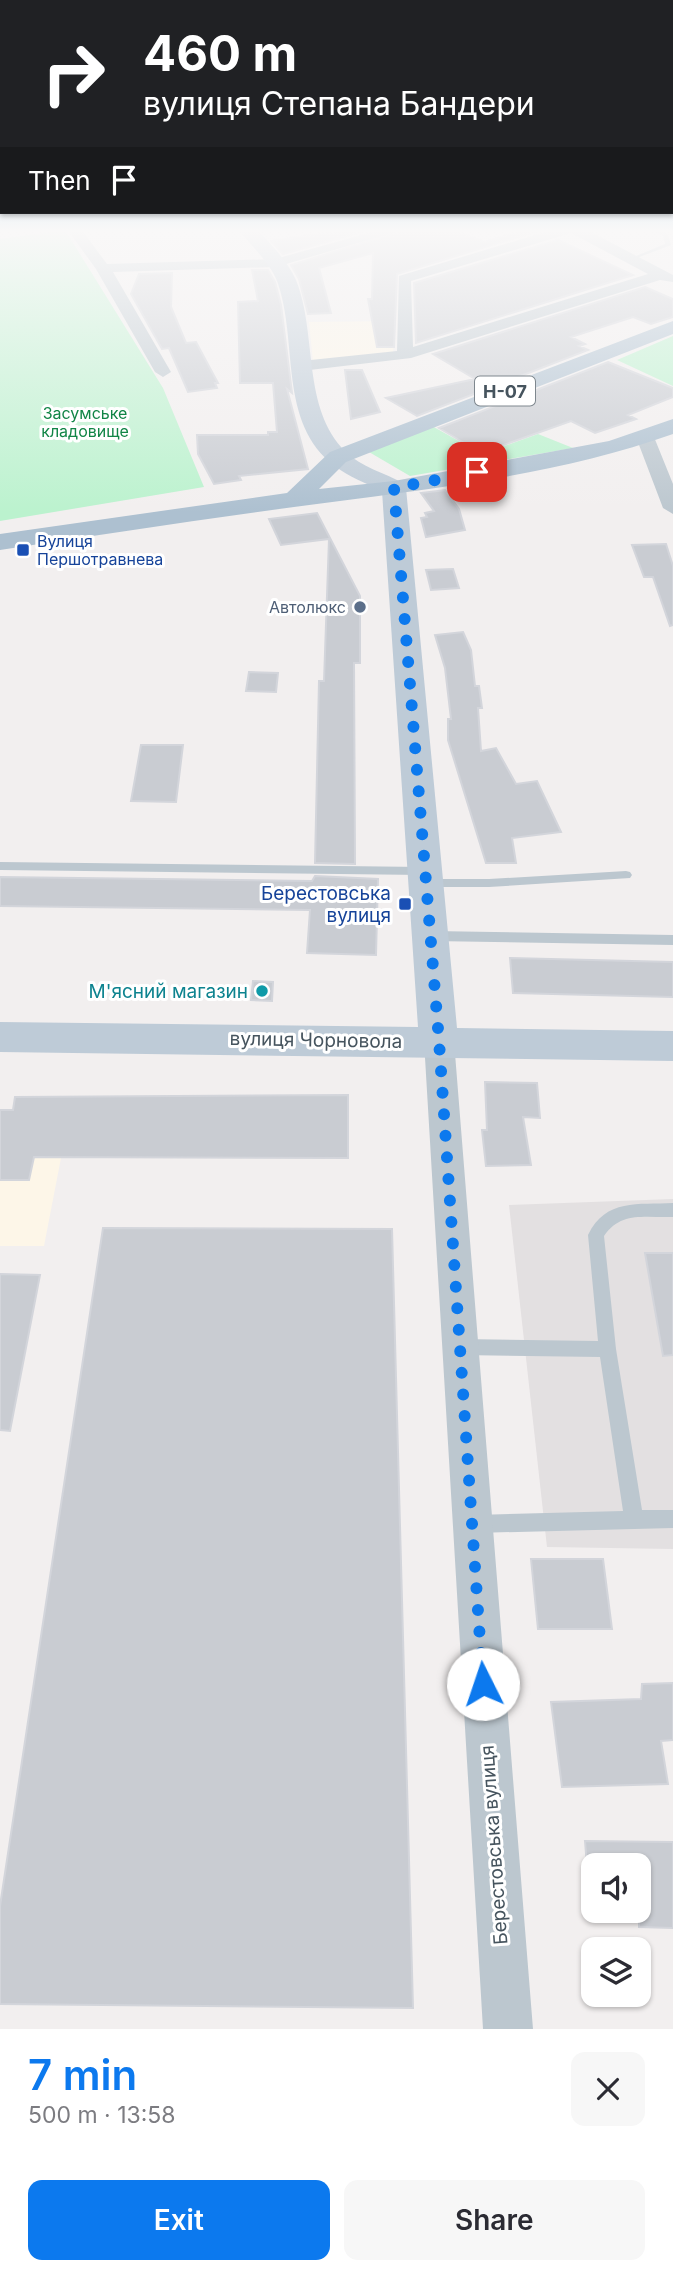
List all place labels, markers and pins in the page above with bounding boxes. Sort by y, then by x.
pin [447,442,507,502]
place label: Вулиця Першотравнева [37,531,163,569]
marker: Вулиця Першотравнева [15,542,31,558]
place label: Автолюкс [269,597,346,617]
marker: Автолюкс [352,599,368,615]
place label: Берестовська вулиця [261,882,391,927]
marker: Берестовська вулиця [397,896,413,912]
place label: М'ясний магазин [89,980,248,1003]
marker: М'ясний магазин [254,983,270,999]

